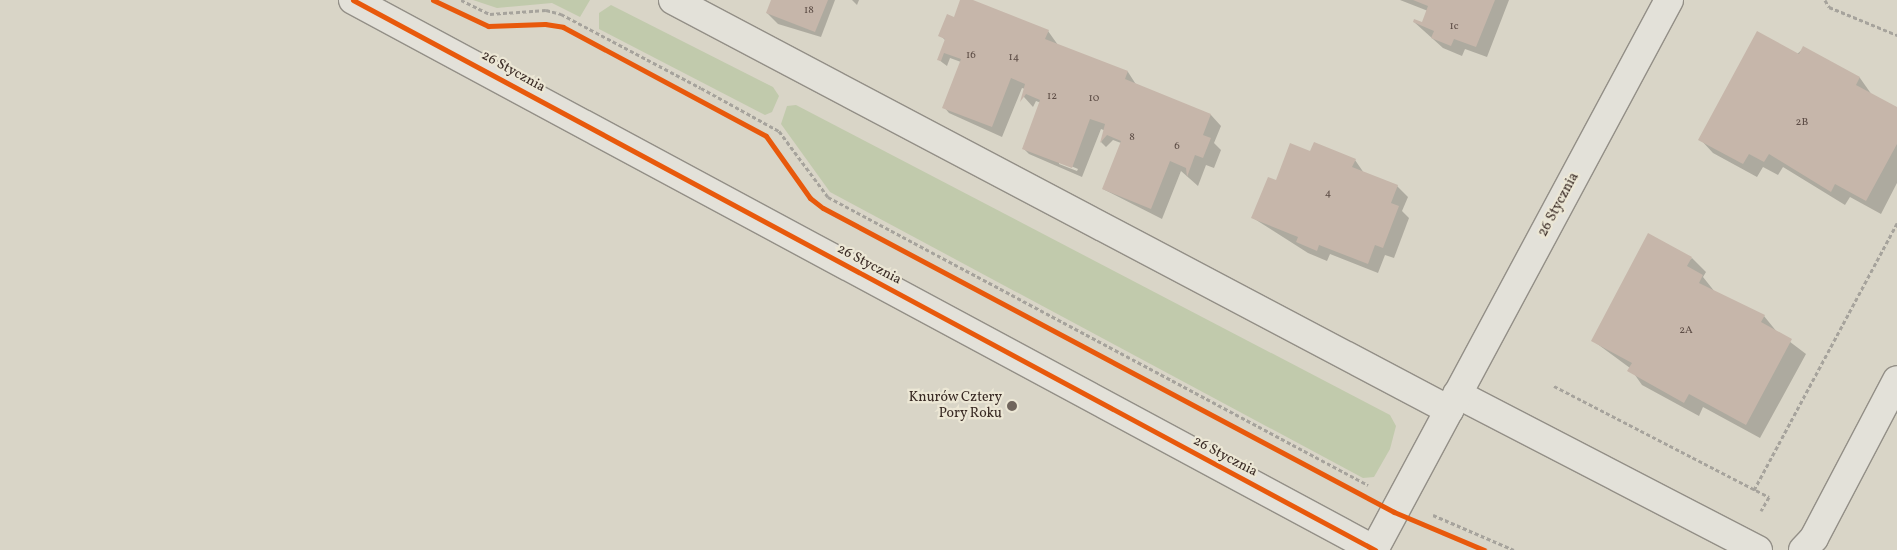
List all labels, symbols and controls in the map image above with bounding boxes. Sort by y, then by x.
house number: 18 [804,4,814,18]
house number: 1c [1449,20,1459,34]
street label: 26 Stycznia [478,48,548,96]
house number: 16 [966,49,976,63]
house number: 14 [1009,51,1019,65]
house number: 12 [1047,90,1057,104]
house number: 10 [1089,92,1099,106]
house number: 2B [1796,116,1808,130]
house number: 8 [1129,131,1135,145]
house number: 6 [1174,140,1180,154]
street label: 26 Stycznia [1535,170,1583,240]
house number: 4 [1325,187,1331,201]
street label: 26 Stycznia [834,241,904,289]
house number: 2A [1679,324,1693,338]
place label: Knurów Cztery Pory Roku [908,390,1002,422]
marker: Knurów Cztery Pory Roku [1006,400,1018,412]
street label: 26 Stycznia [1190,433,1260,481]

